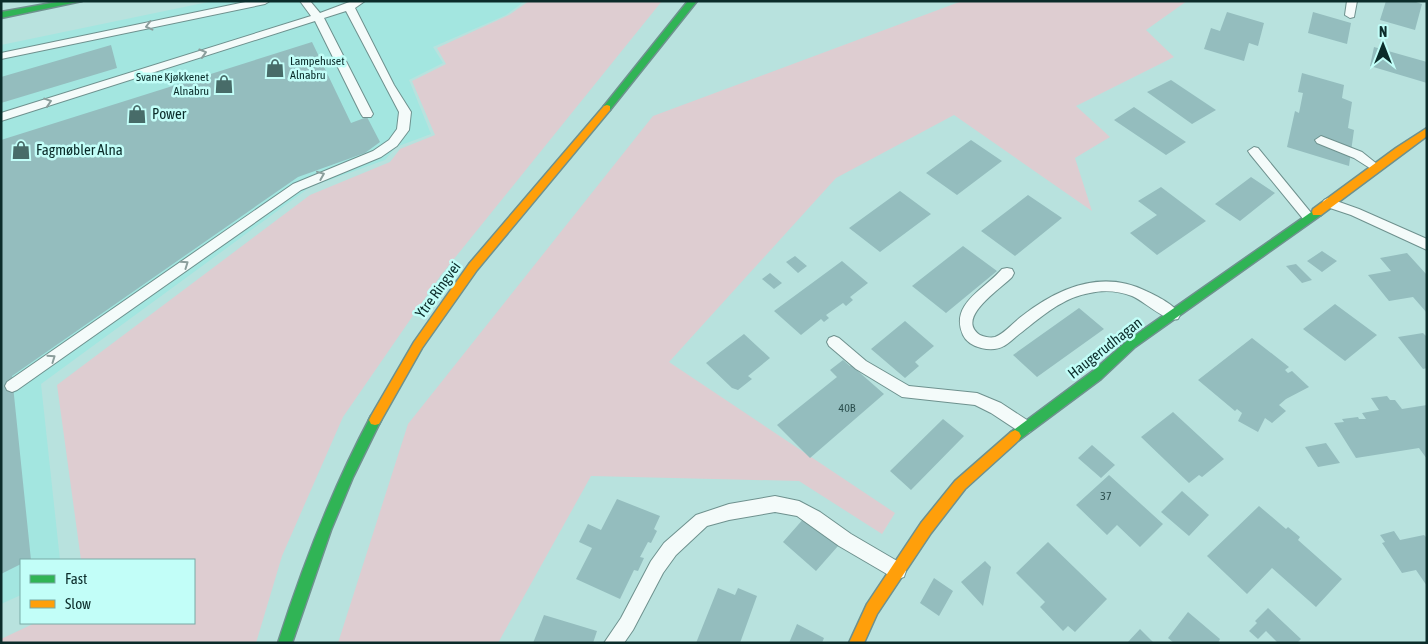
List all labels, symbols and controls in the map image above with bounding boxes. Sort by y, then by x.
one-way arrow [144,20,153,31]
north arrow [1358,20,1408,70]
text: N [1379,24,1387,40]
one-way arrow [198,49,206,59]
place label: Lampehuset Alnabru [290,54,345,82]
shop icon: Lampehuset Alnabru [264,57,286,79]
place label: Svane Kjøkkenet Alnabru [136,70,210,98]
shop icon: Svane Kjøkkenet Alnabru [213,73,235,95]
one-way arrow [43,98,51,108]
shop icon: Power [126,103,148,125]
place label: Power [152,105,187,122]
shop icon: Fagmøbler Alna [10,139,32,161]
place label: Fagmøbler Alna [36,141,123,158]
one-way arrow [316,171,325,182]
street label: Ytre Ringvei [412,258,464,321]
one-way arrow [180,261,189,270]
street label: Haugerudhagan [1064,313,1145,382]
one-way arrow [46,355,56,364]
house number: 40B [839,401,856,415]
house number: 37 [1100,489,1112,503]
legend [20,559,195,624]
text: Fast [65,570,87,587]
text: Slow [65,595,91,612]

